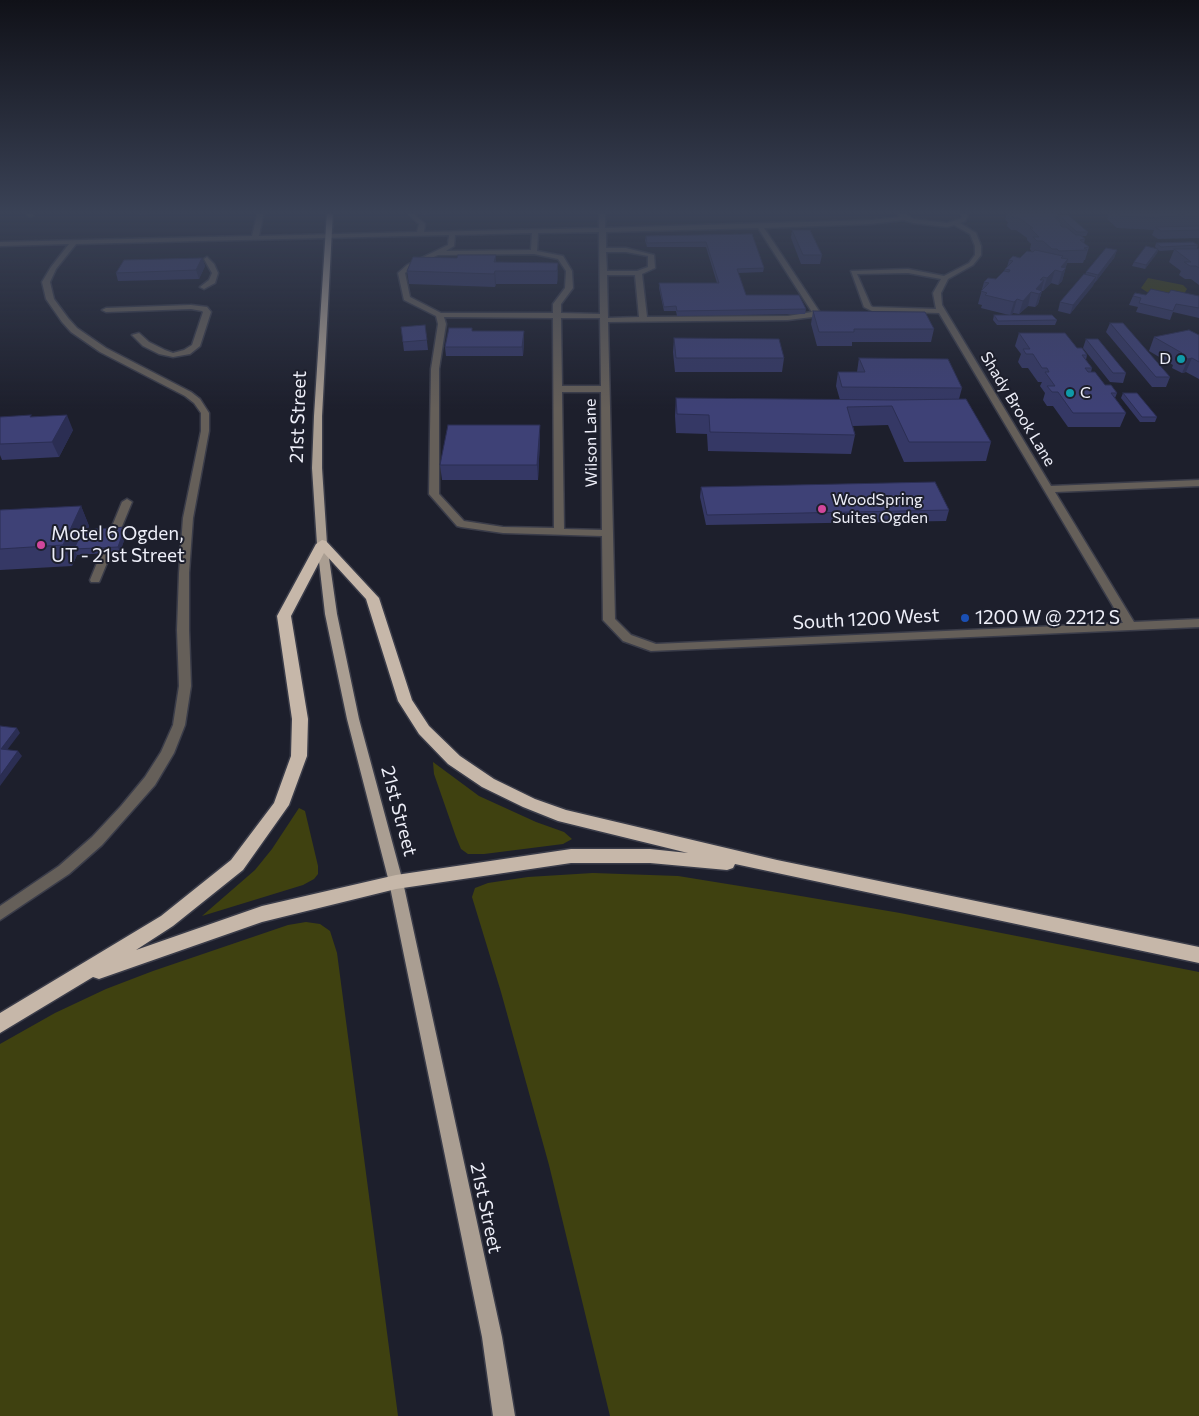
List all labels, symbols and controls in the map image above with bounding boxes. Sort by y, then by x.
street label: Shady Brook Lane [976,348,1060,470]
place label: D [1159,349,1171,369]
marker: D [1175,353,1187,365]
street label: 21st Street [285,370,311,464]
place label: C [1080,383,1091,403]
marker: C [1064,387,1076,399]
street label: Wilson Lane [581,398,601,488]
place label: WoodSpring Suites Ogden [832,490,928,528]
marker: WoodSpring Suites Ogden [816,503,828,515]
place label: Motel 6 Ogden, UT - 21st Street [51,523,185,567]
marker: Motel 6 Ogden, UT - 21st Street [35,539,47,551]
street label: South 1200 West [792,604,940,634]
place label: 1200 W @ 2212 S [975,607,1120,629]
marker: 1200 W @ 2212 S [959,612,971,624]
street label: 21st Street [376,763,422,859]
street label: 21st Street [465,1160,507,1256]

